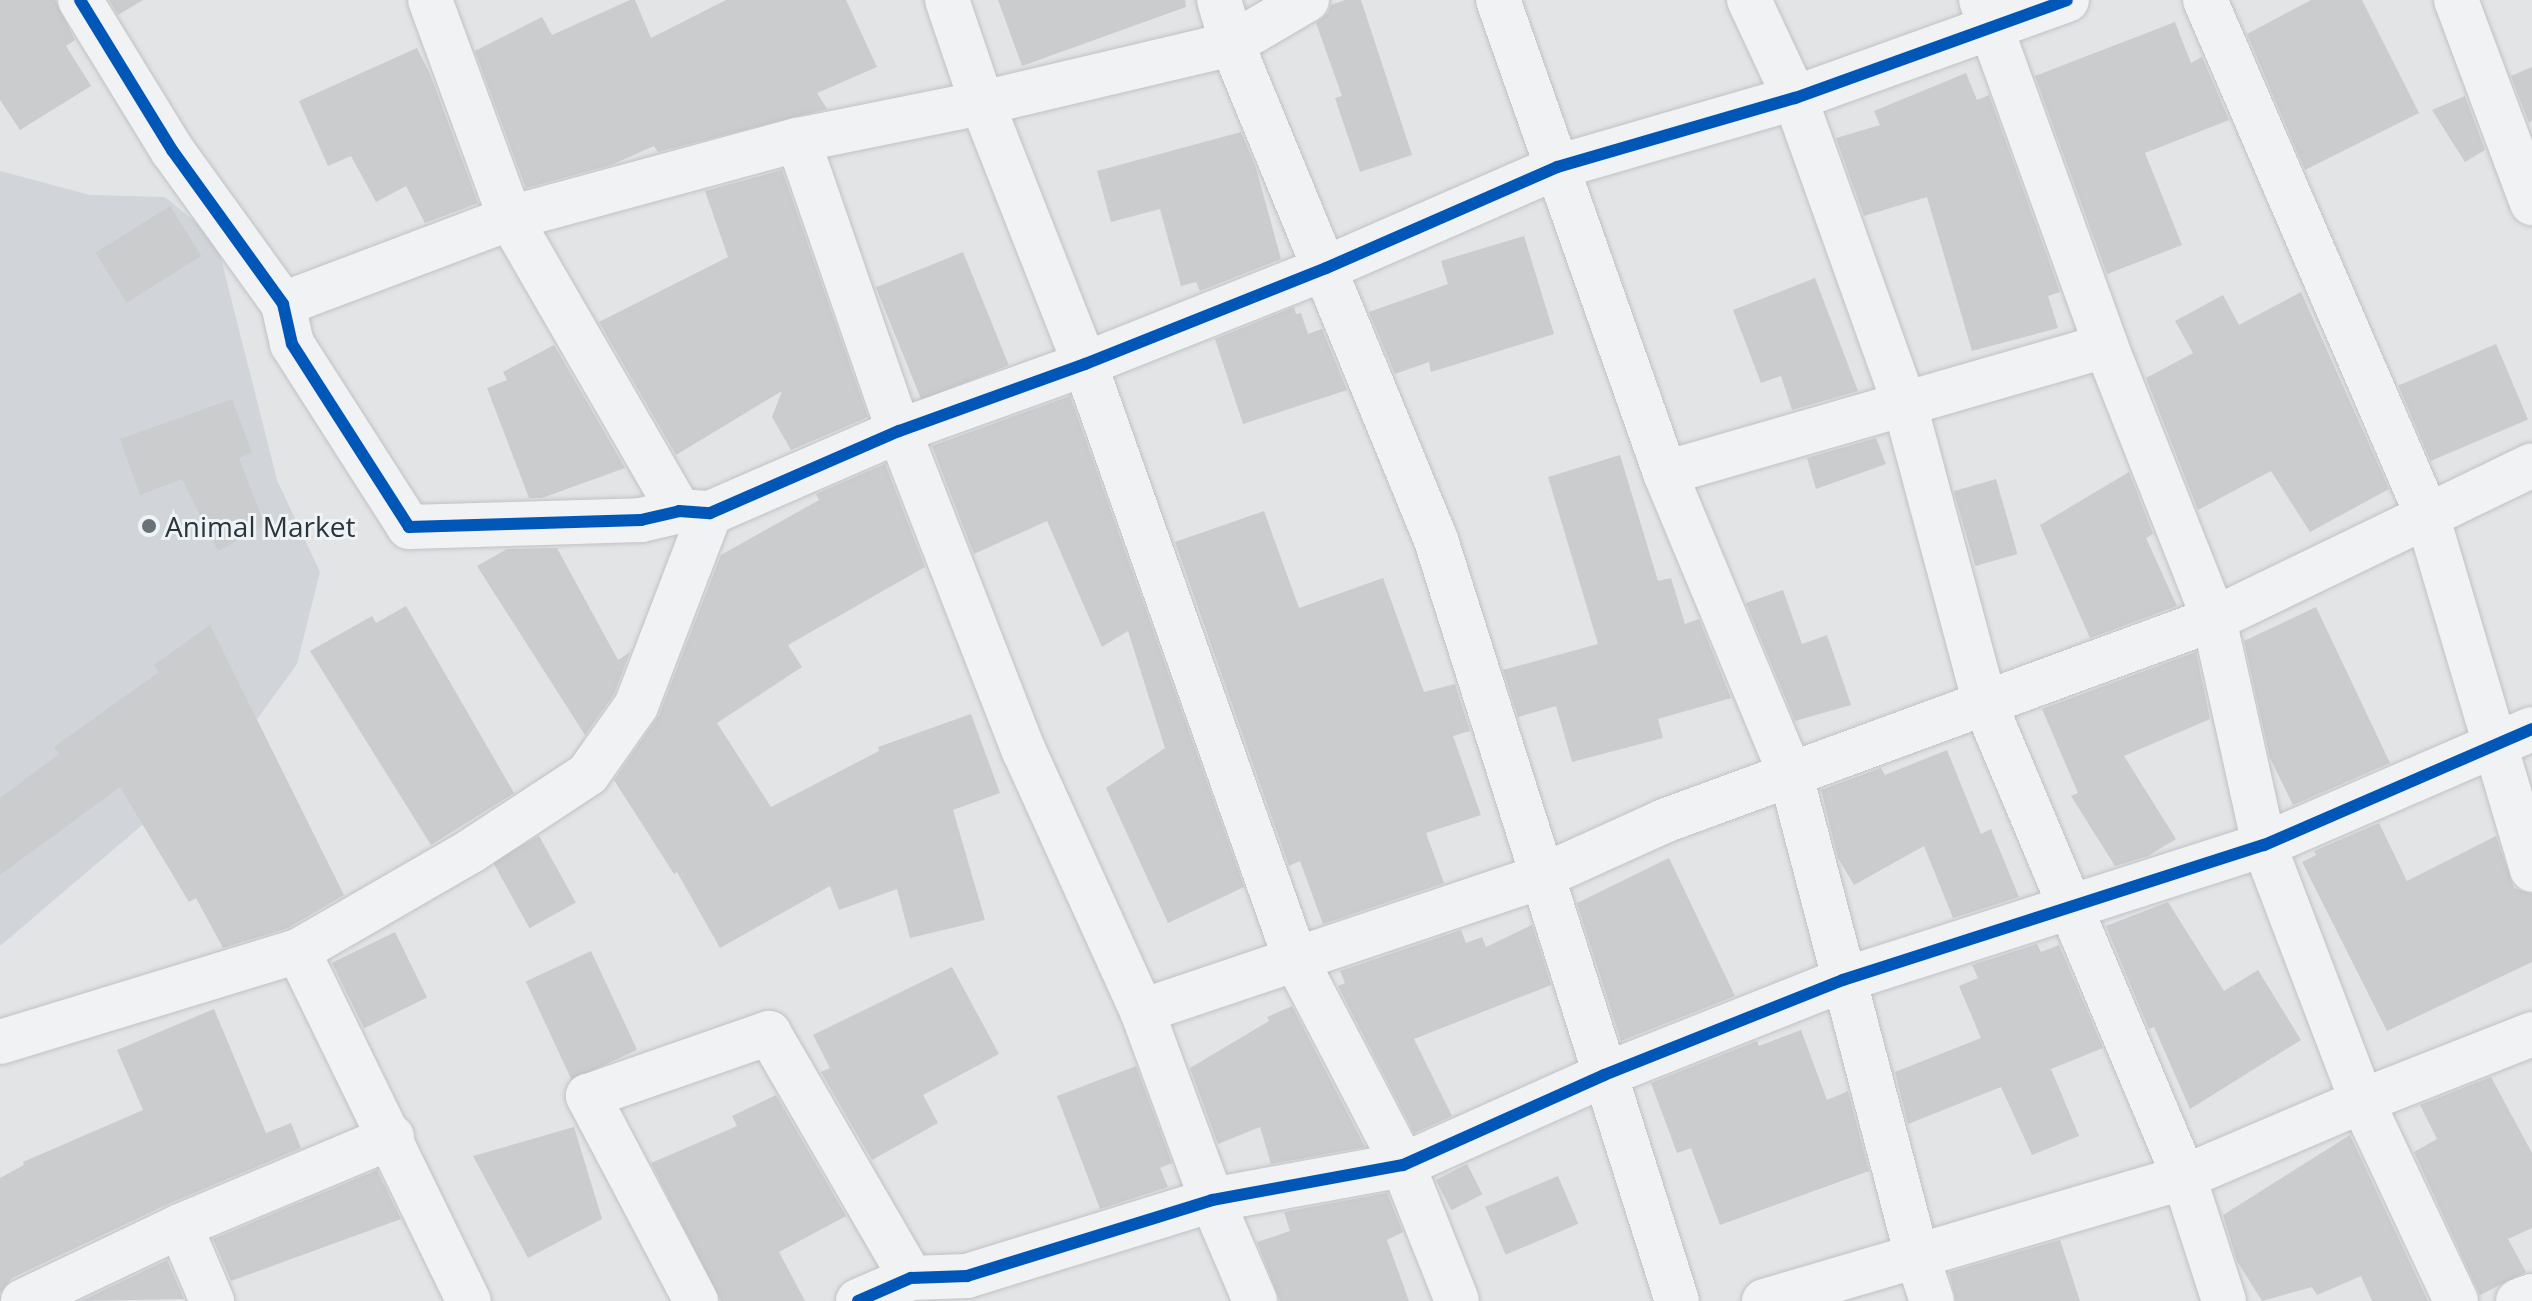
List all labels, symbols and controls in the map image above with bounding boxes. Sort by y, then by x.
place label: Animal Market [165,509,355,543]
marker: Animal Market [140,517,158,535]

